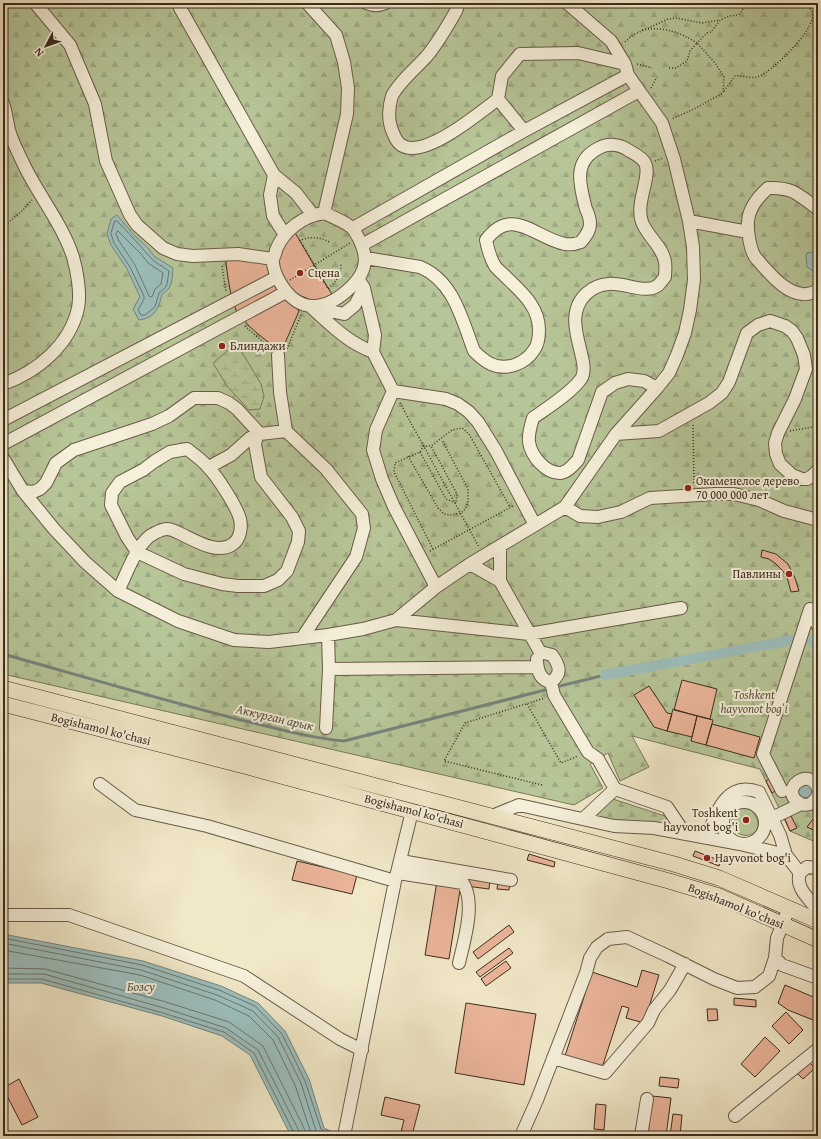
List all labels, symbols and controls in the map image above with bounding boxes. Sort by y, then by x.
north arrow [26,26,66,66]
text: N [30,44,47,61]
place label: Сцена [308,264,340,281]
marker: Сцена [295,268,305,278]
place label: Блиндажи [230,337,286,354]
marker: Блиндажи [217,341,227,351]
place label: Окаменелое дерево 70 000 000 лет [696,472,799,503]
marker: Окаменелое дерево 70 000 000 лет [683,483,693,493]
place label: Павлины [733,565,782,582]
marker: Павлины [784,569,794,579]
park label: Toshkent hayvonot bogʻi [720,686,788,717]
water label: Аккурган арык [233,699,316,736]
street label: Bogishamol ko'chasi [50,708,153,749]
street label: Bogishamol ko'chasi [363,789,466,832]
place label: Toshkent hayvonot bog'i [663,804,739,835]
marker: Toshkent hayvonot bog'i [741,815,751,825]
place label: Hayvonot bog'i [715,849,792,866]
marker: Hayvonot bog'i [702,853,712,863]
street label: Bogishamol ko'chasi [686,879,787,933]
water label: Бозсу [127,977,155,996]

